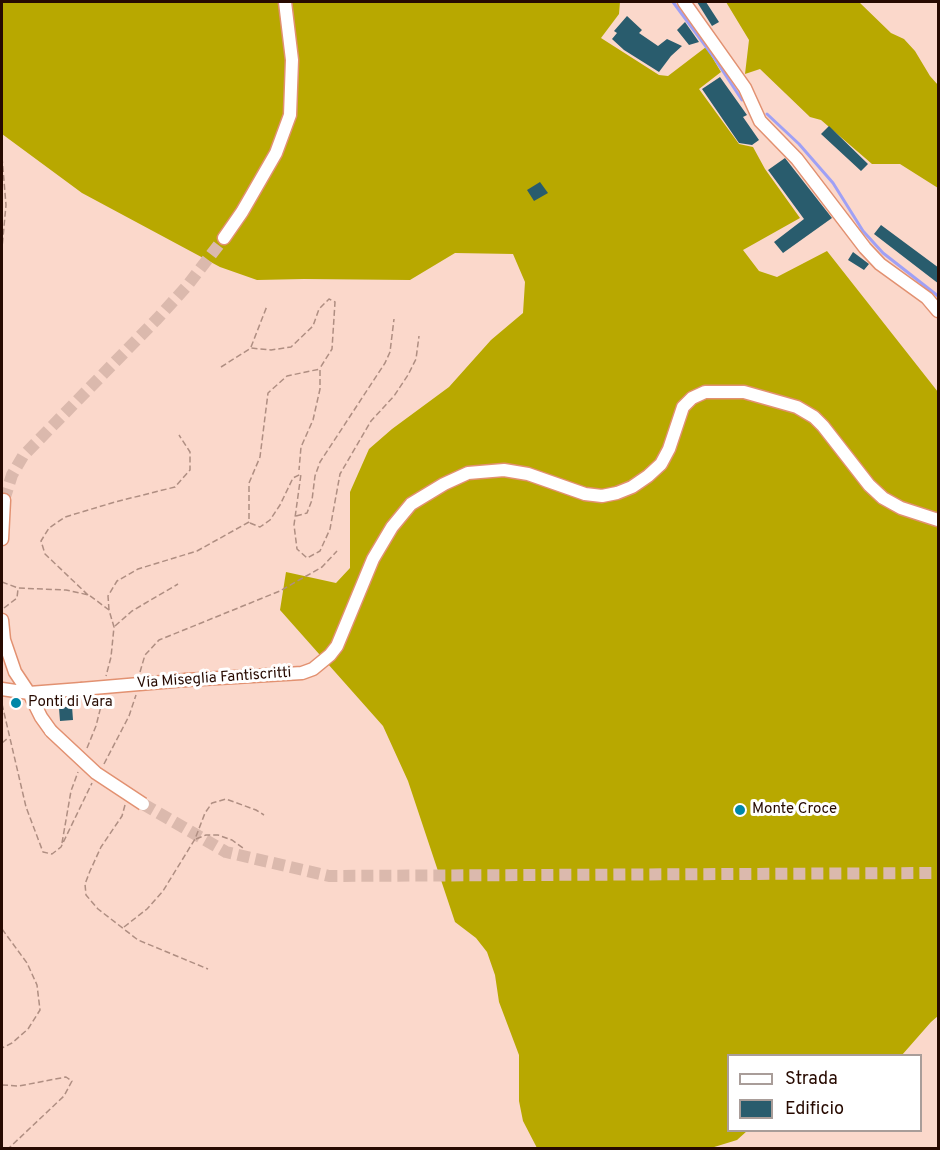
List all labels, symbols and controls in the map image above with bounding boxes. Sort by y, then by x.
street label: Via Miseglia Fantiscritti [136,665,292,693]
place label: Ponti di Vara [28,694,113,712]
marker: Ponti di Vara [9,696,23,710]
place label: Monte Croce [752,801,837,819]
marker: Monte Croce [733,803,747,817]
legend [727,1054,922,1132]
text: Strada [785,1068,838,1091]
text: Edificio [785,1098,844,1121]

